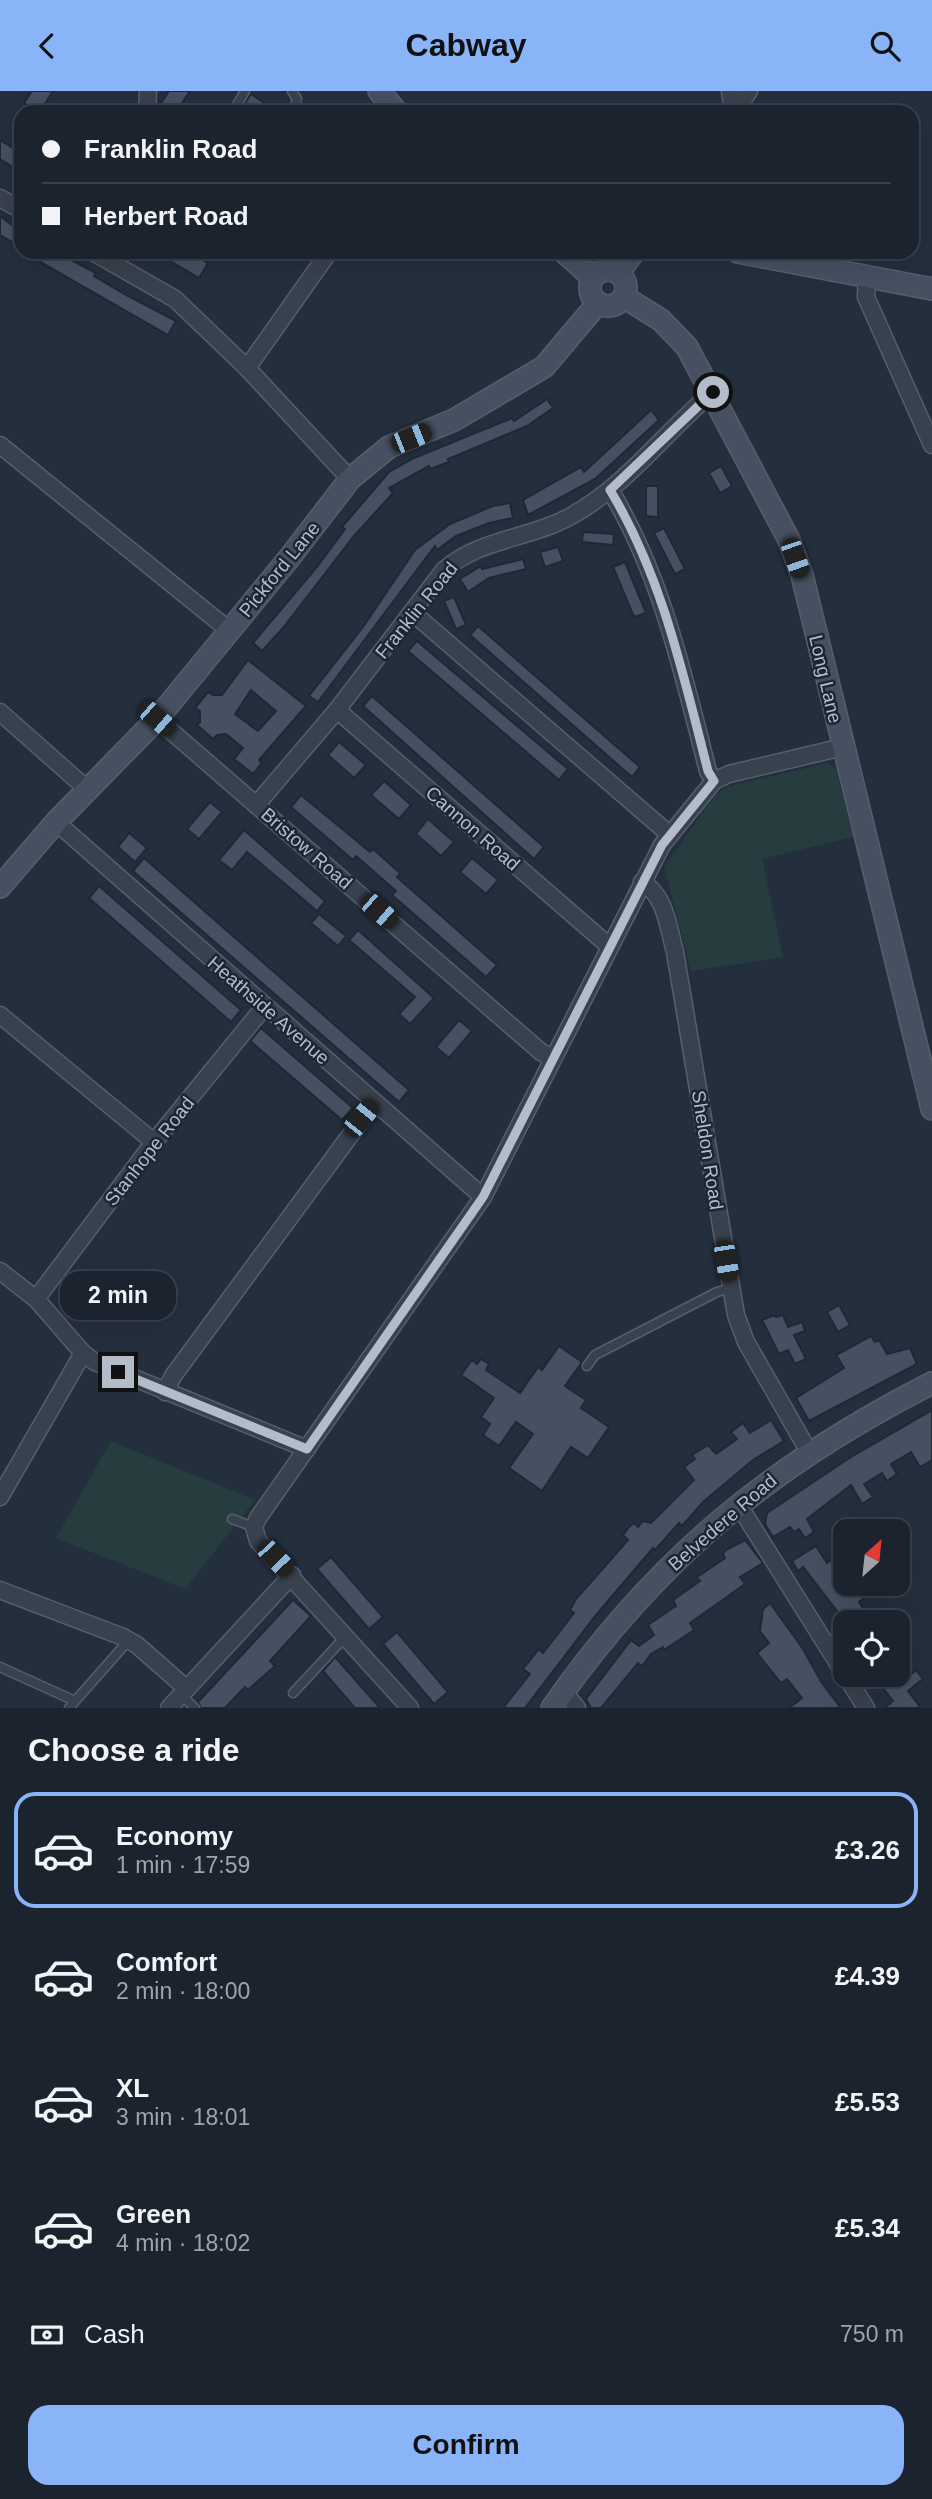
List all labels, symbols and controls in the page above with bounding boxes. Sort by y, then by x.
icon: back [28,27,66,65]
text: Cabway [406,27,526,63]
icon: search [866,27,904,65]
text: Franklin Road [84,134,257,164]
text: Herbert Road [84,201,249,231]
route start [697,376,729,408]
car [388,420,435,456]
street label: Pickford Lane [235,518,324,621]
car [779,535,812,581]
street label: Franklin Road [371,558,462,663]
street label: Long Lane [805,633,846,725]
car [135,697,180,741]
street label: Cannon Road [422,782,524,875]
street label: Bristow Road [257,803,356,893]
car [357,889,402,933]
street label: Heathside Avenue [204,952,334,1069]
street label: Sheldon Road [688,1089,727,1211]
street label: Stanhope Road [100,1093,198,1210]
car [340,1095,383,1141]
car [713,1239,740,1283]
callout: 2 min [60,1271,176,1319]
text: 2 min [88,1282,148,1308]
route end [102,1356,134,1388]
street label: Belvedere Road [664,1470,781,1575]
north arrow [833,1519,910,1596]
map controls [833,1519,910,1687]
car [253,1536,298,1580]
button: locate [833,1610,910,1687]
text: Choose a ride [28,1732,240,1768]
icon: car [32,1819,95,1882]
text: Economy [116,1821,233,1851]
text: £3.26 [835,1835,900,1865]
text: 1 min · 17:59 [116,1852,250,1878]
icon: car [32,1945,95,2008]
text: Comfort [116,1947,217,1977]
text: £4.39 [835,1961,900,1991]
text: 2 min · 18:00 [116,1978,250,2004]
icon: car [32,2071,95,2134]
text: XL [116,2073,149,2103]
text: £5.53 [835,2087,900,2117]
text: 3 min · 18:01 [116,2104,250,2130]
icon: car [32,2197,95,2260]
text: Green [116,2199,191,2229]
text: £5.34 [835,2213,900,2243]
text: 4 min · 18:02 [116,2230,250,2256]
icon: cash [28,2316,66,2354]
text: Cash [84,2319,145,2349]
text: 750 m [840,2321,904,2347]
button: Confirm [28,2405,904,2485]

